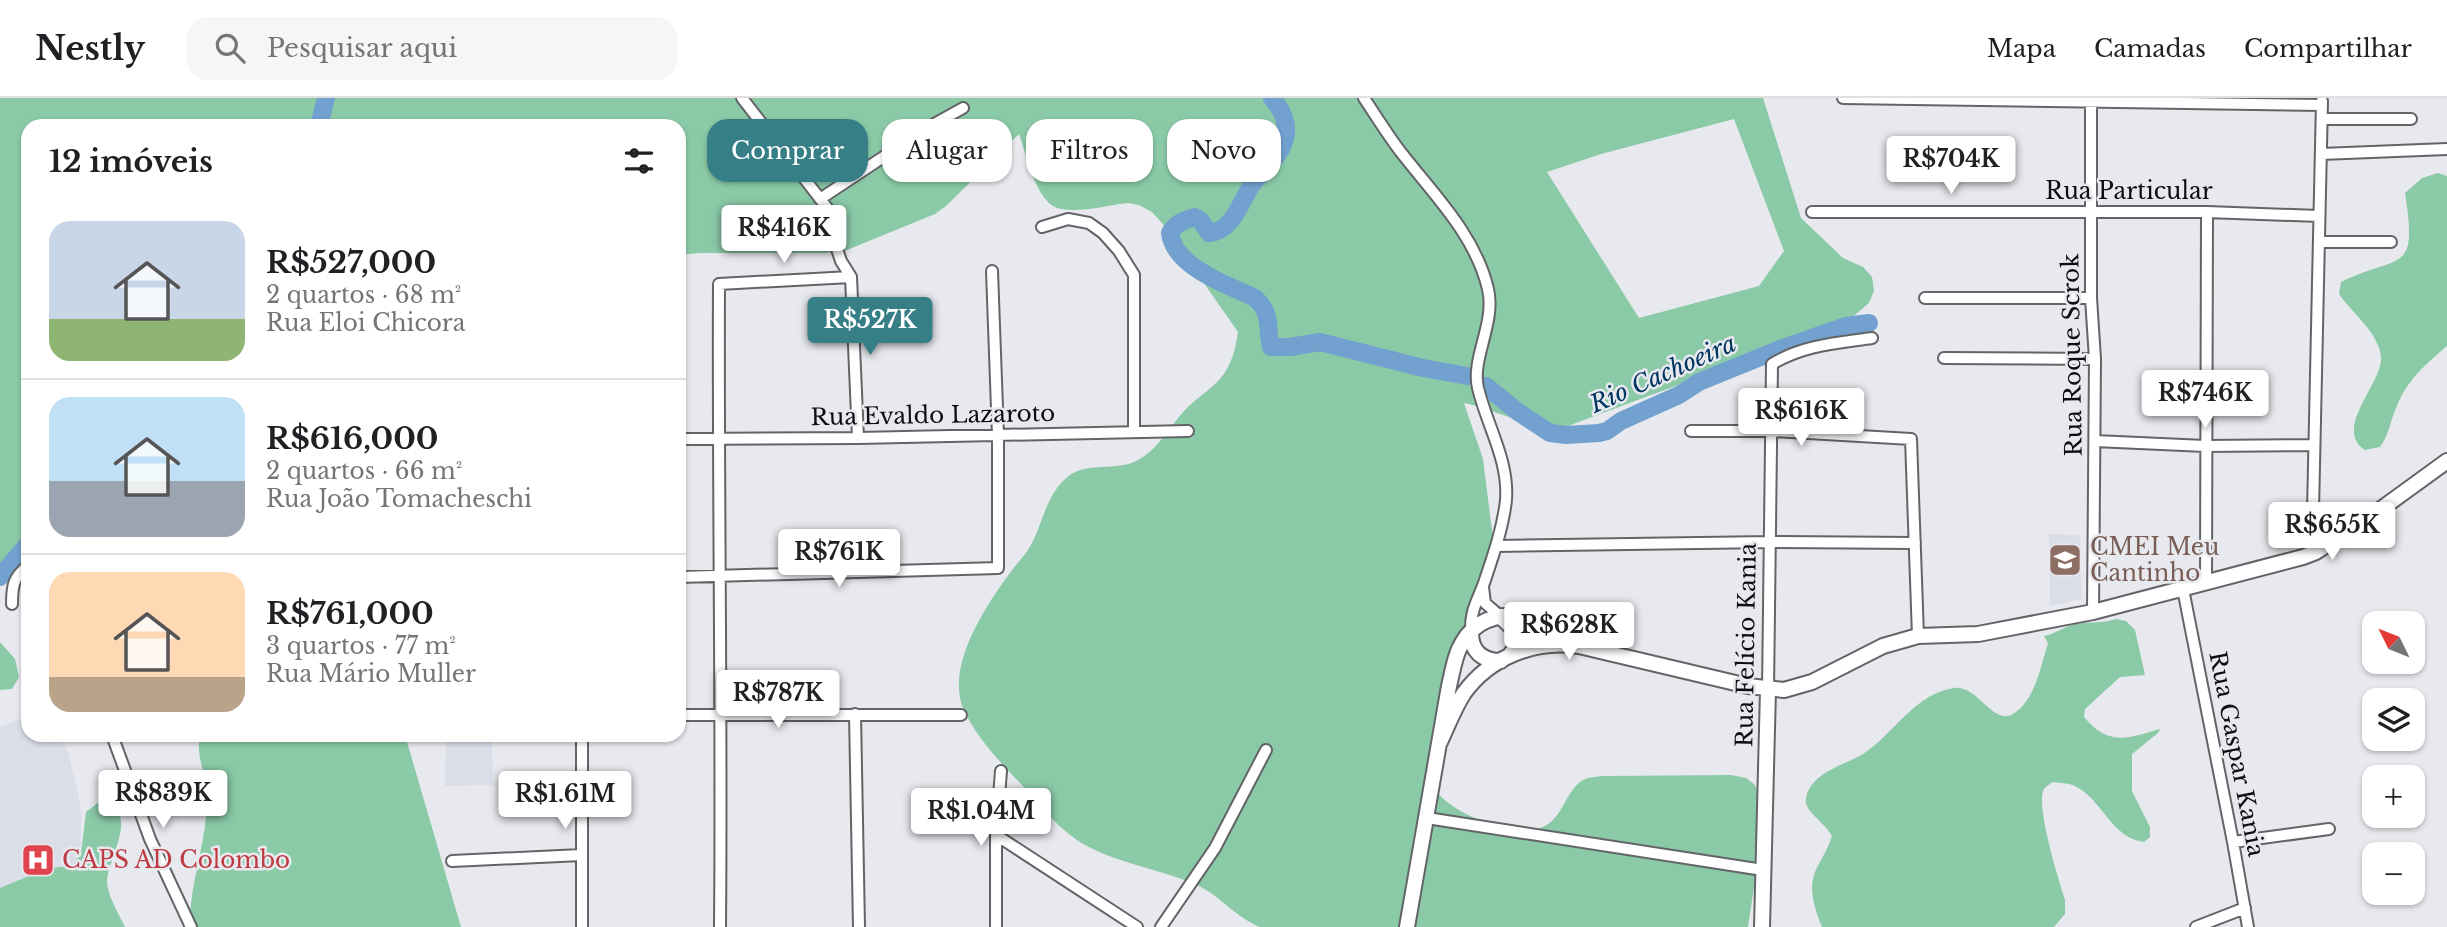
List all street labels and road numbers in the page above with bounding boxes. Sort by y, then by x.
street label: Rua Particular [2045,177,2213,205]
street label: Rua Roque Scrok [2056,253,2088,457]
street label: Rua Evaldo Lazaroto [810,399,1056,431]
street label: Rua Felício Kania [1730,542,1762,747]
street label: Rua Gaspar Kania [2203,649,2271,859]

